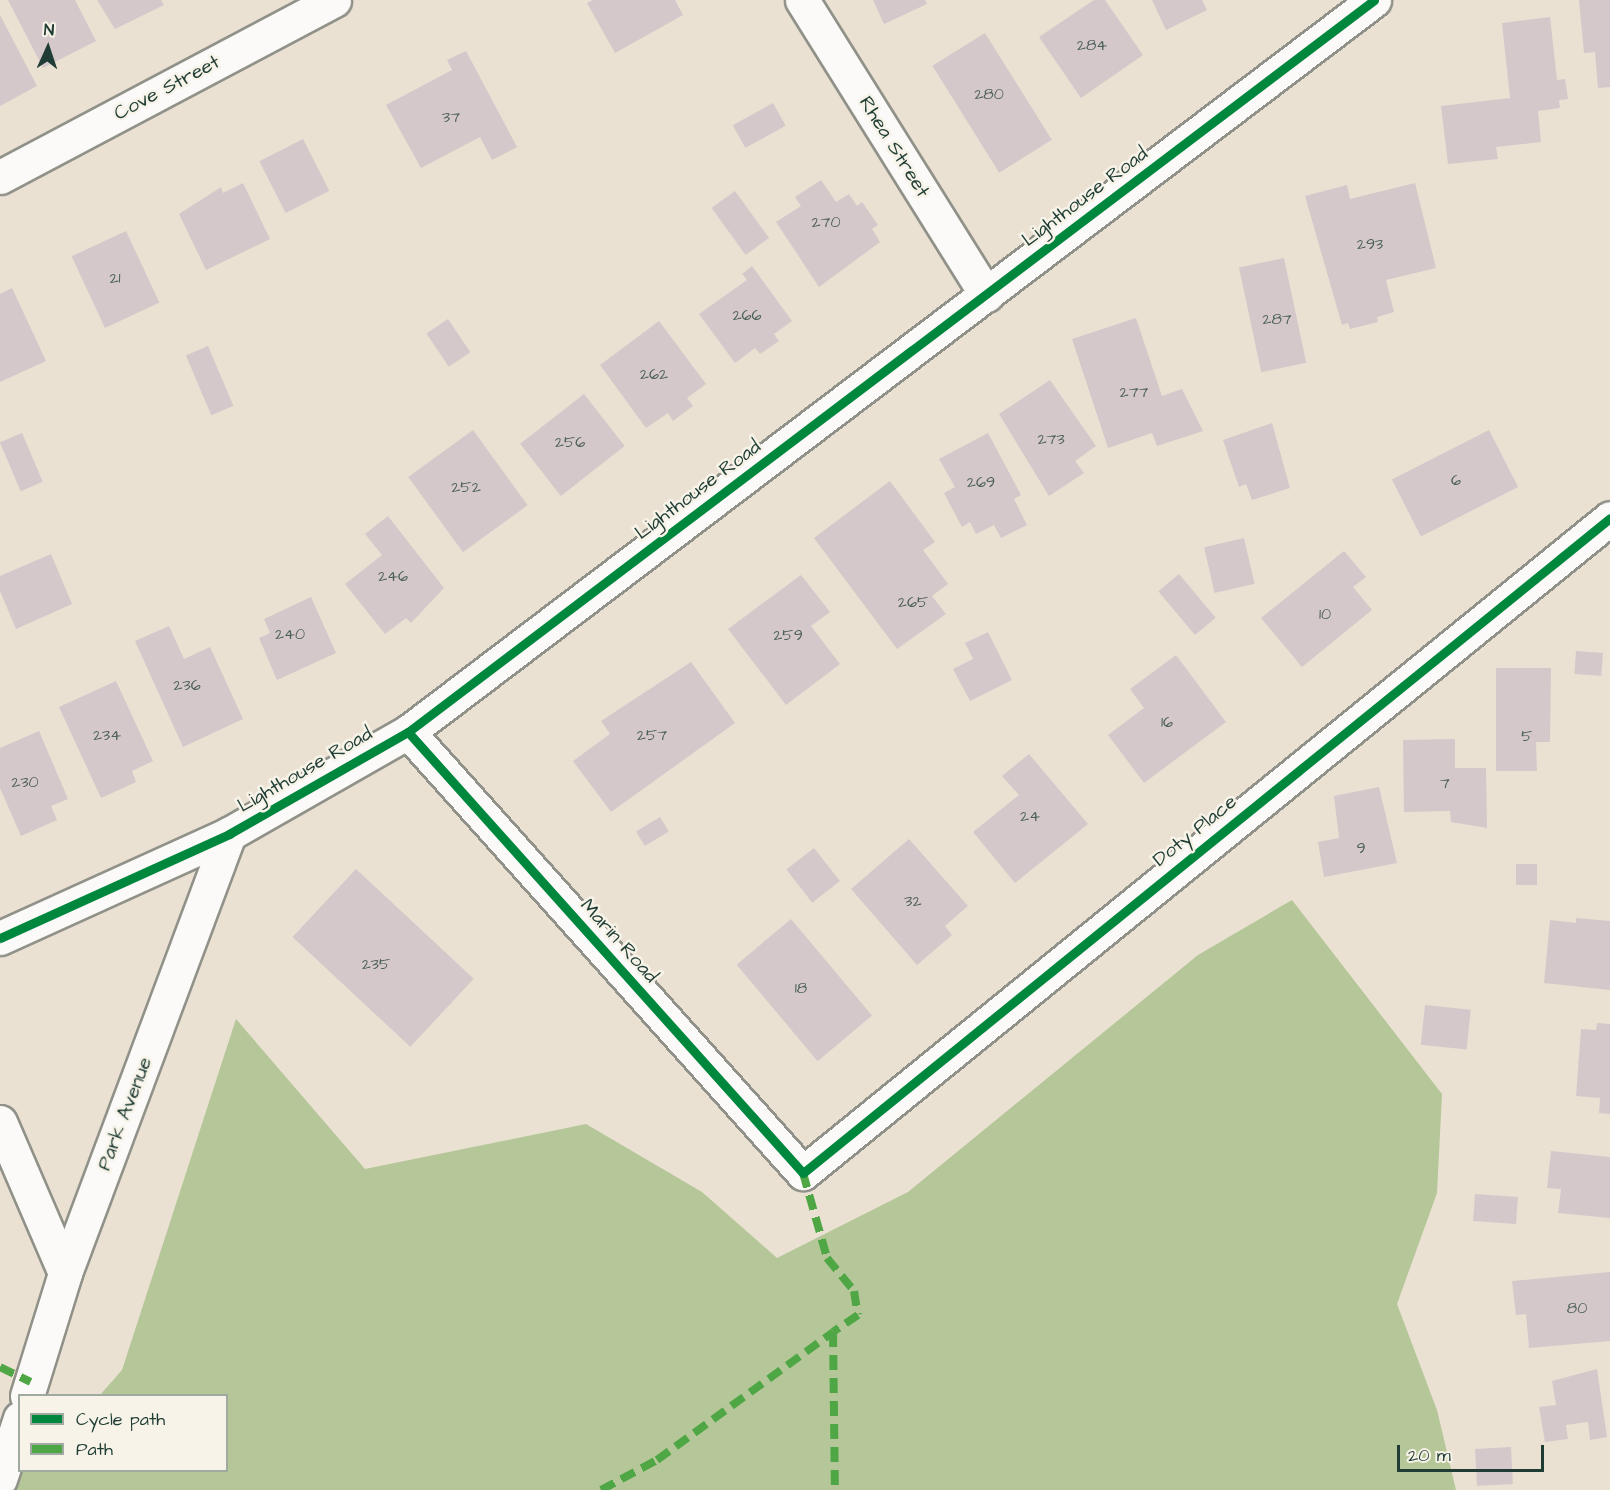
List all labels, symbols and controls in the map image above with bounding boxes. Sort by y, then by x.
north arrow [18,18,78,78]
text: N [43,19,55,41]
house number: 284 [1077,35,1107,55]
street label: Cove Street [110,50,224,126]
house number: 280 [974,84,1004,104]
street label: Rhea Street [853,92,935,202]
house number: 37 [442,107,460,127]
street label: Lighthouse Road [1017,142,1153,252]
house number: 270 [811,212,841,232]
house number: 293 [1357,234,1383,254]
house number: 21 [109,268,121,288]
house number: 266 [732,305,762,325]
house number: 287 [1262,309,1292,329]
house number: 262 [640,364,668,384]
house number: 277 [1120,382,1148,402]
house number: 273 [1037,429,1065,449]
house number: 256 [555,432,585,452]
street label: Lighthouse Road [630,435,766,545]
house number: 6 [1451,470,1461,490]
house number: 269 [967,472,995,492]
house number: 252 [451,477,481,497]
house number: 246 [378,566,408,586]
house number: 265 [898,592,928,612]
house number: 10 [1319,604,1331,624]
house number: 240 [275,624,305,644]
house number: 259 [773,625,803,645]
house number: 236 [173,675,201,695]
house number: 16 [1161,712,1173,732]
street label: Lighthouse Road [233,722,377,818]
house number: 234 [93,725,121,745]
house number: 257 [637,725,667,745]
house number: 5 [1521,726,1533,746]
house number: 230 [11,772,39,792]
house number: 7 [1440,773,1450,793]
street label: Doty Place [1148,790,1242,872]
house number: 24 [1020,806,1040,826]
house number: 9 [1356,838,1366,858]
house number: 32 [904,891,922,911]
street label: Marin Road [575,894,663,988]
house number: 235 [362,954,390,974]
house number: 18 [795,978,807,998]
street label: Park Avenue [92,1054,158,1174]
house number: 80 [1567,1298,1587,1318]
legend [18,1394,228,1472]
text: Cycle path [76,1407,165,1432]
scale bar [1400,1433,1547,1471]
text: Path [76,1437,113,1462]
text: 20 m [1408,1443,1451,1468]

